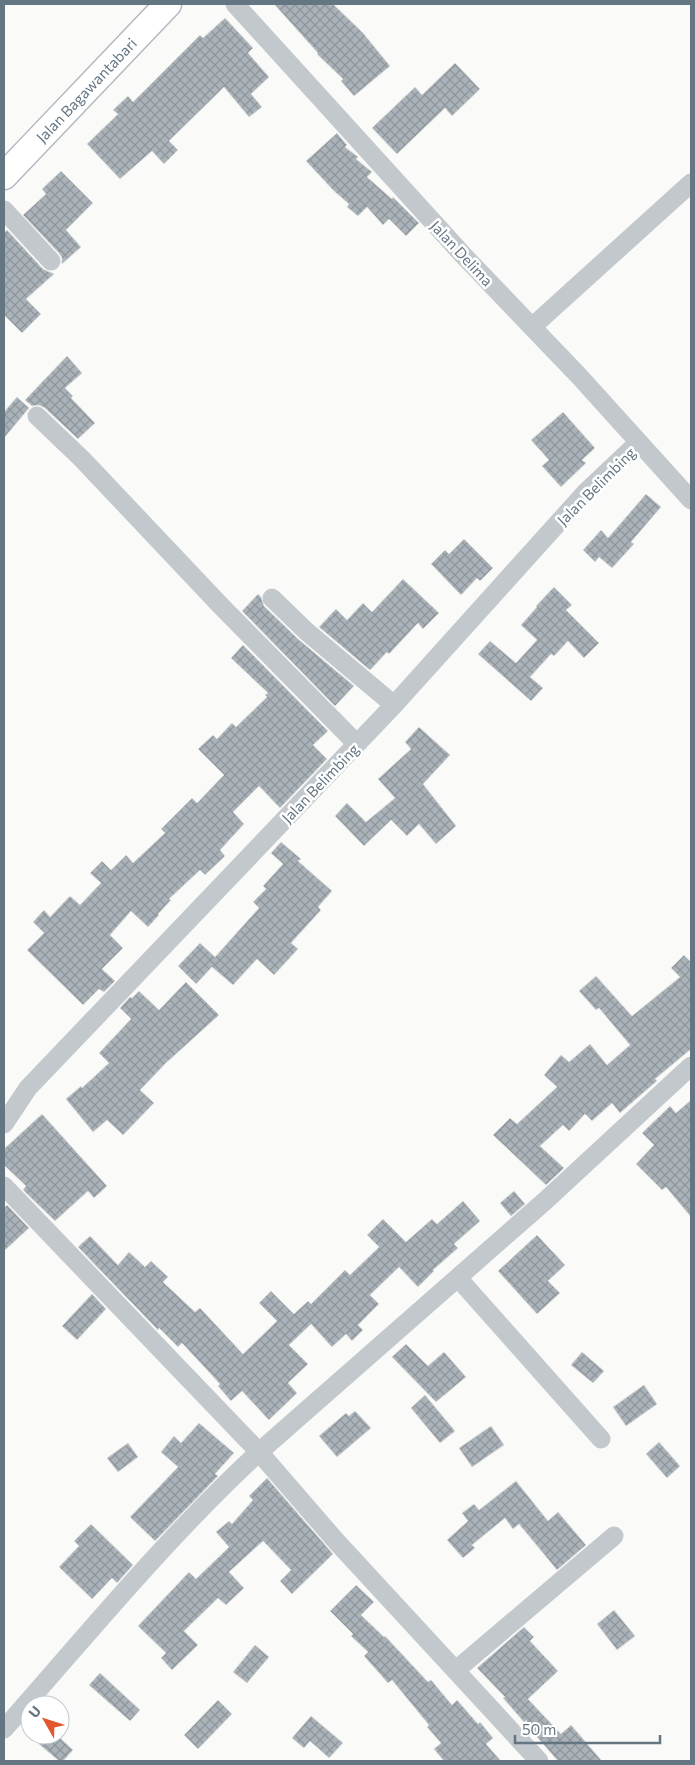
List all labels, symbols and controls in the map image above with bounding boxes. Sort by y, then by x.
street label: Jalan Bagawantabari [32,34,140,146]
street label: Jalan Delima [427,217,497,289]
street label: Jalan Belimbing [553,443,639,529]
street label: Jalan Belimbing [278,740,362,826]
north arrow [20,1695,70,1745]
text: U [25,1702,44,1721]
scale bar [515,1712,660,1744]
text: 50 m [522,1720,556,1738]

